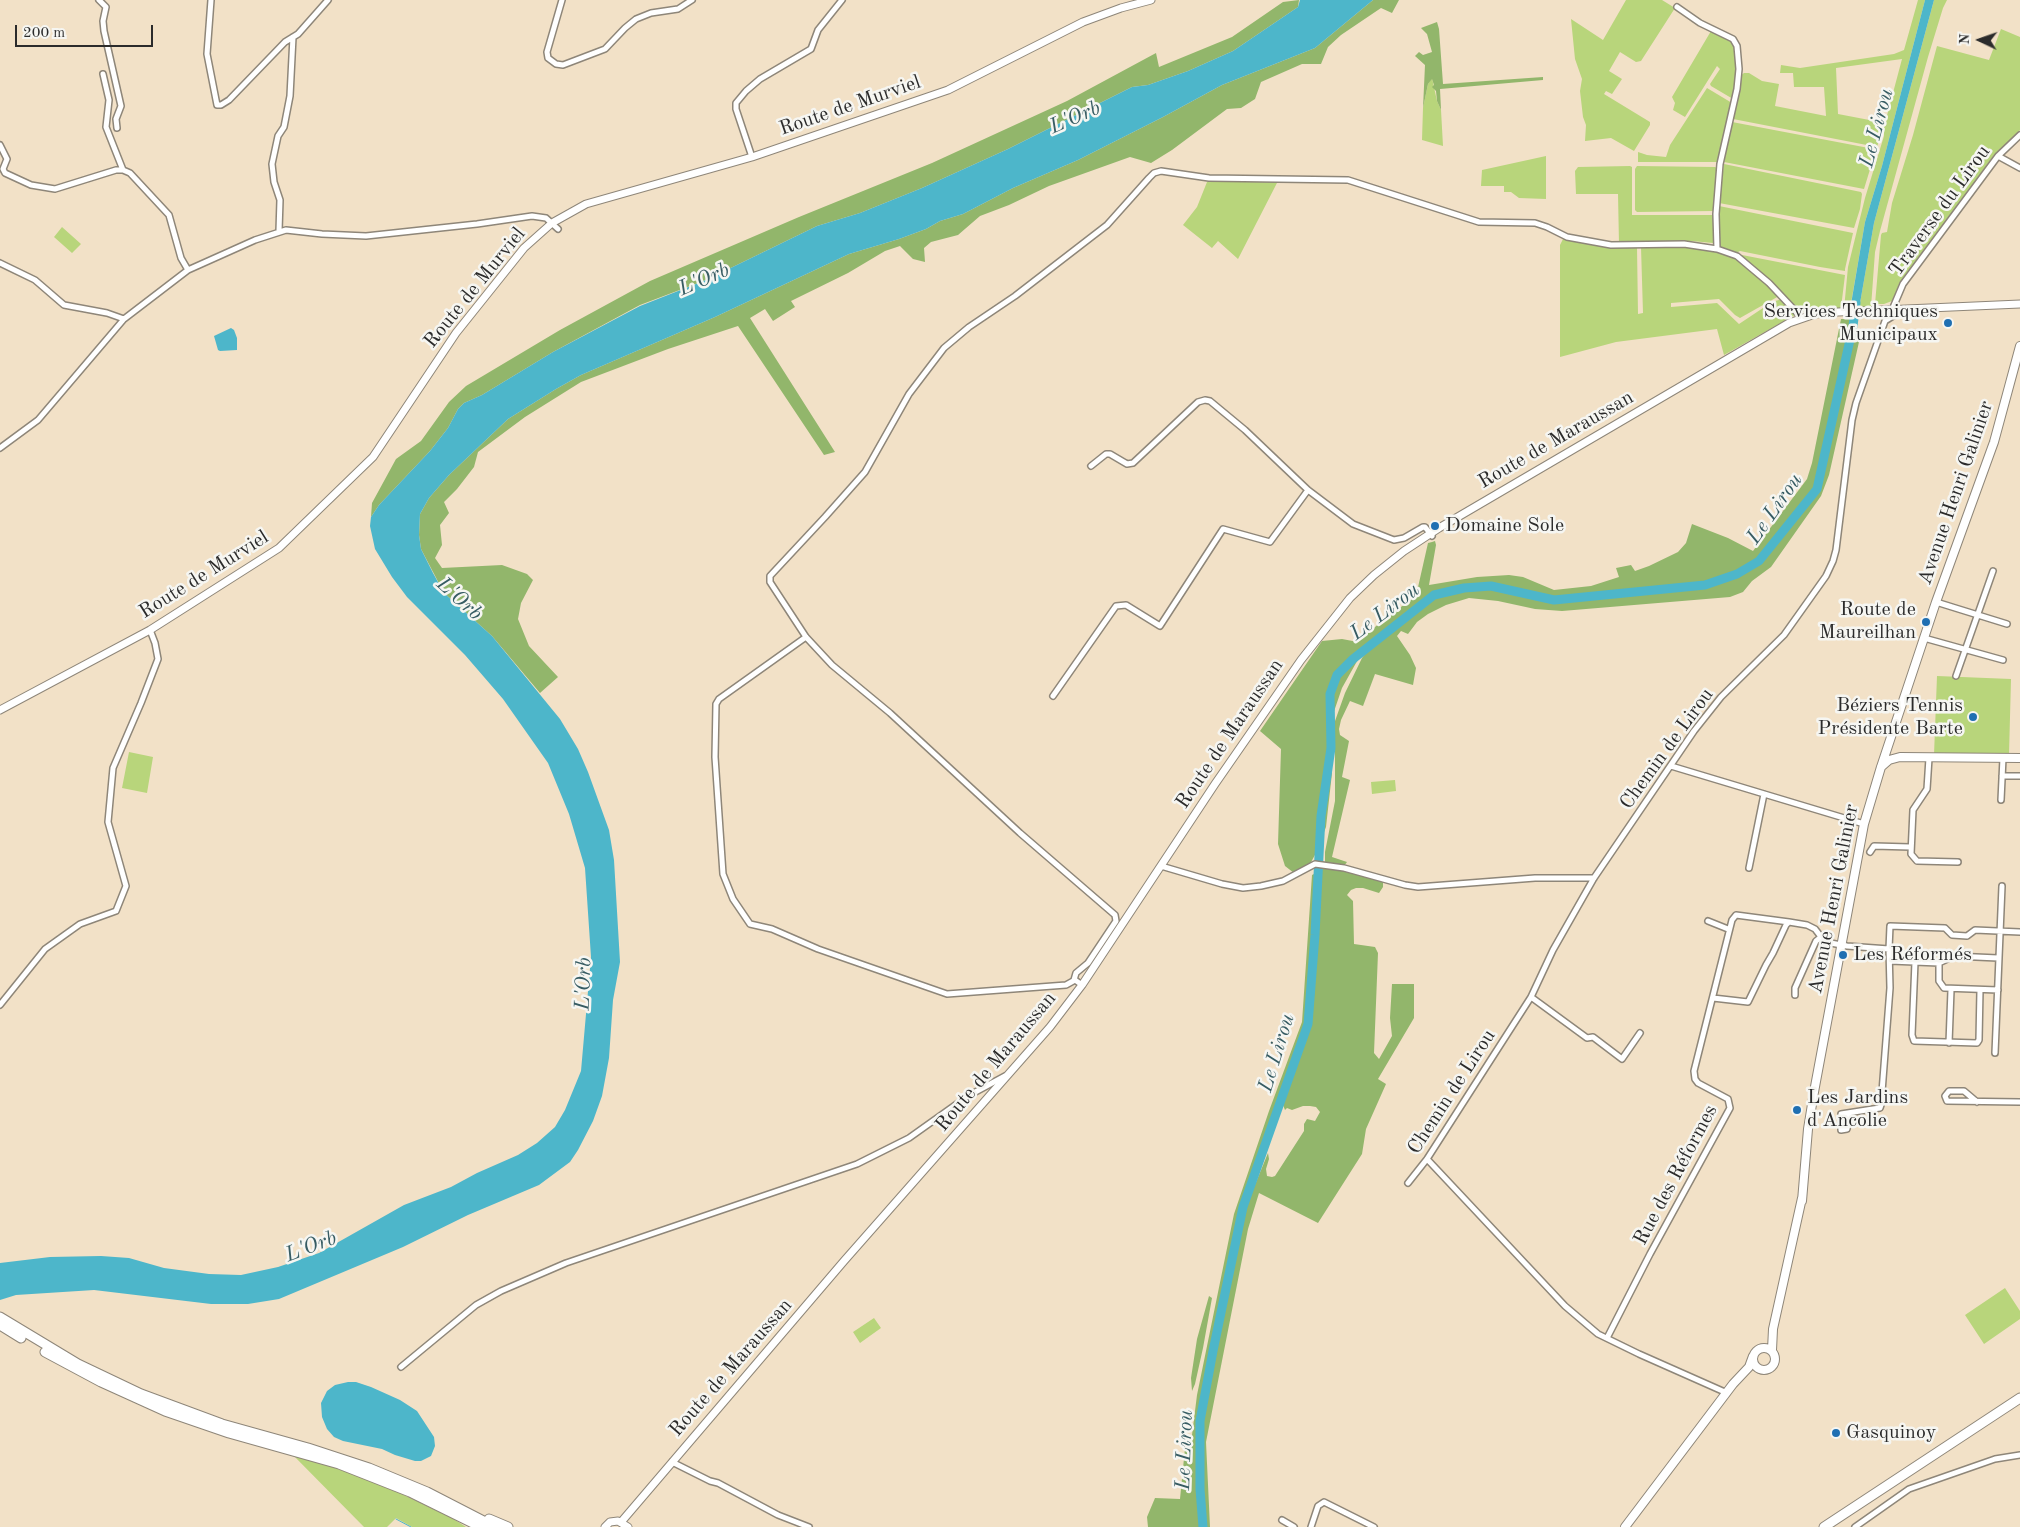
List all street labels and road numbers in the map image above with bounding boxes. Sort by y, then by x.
street label: Route de Murviel [776,71,924,141]
street label: Traverse du Lirou [1884,141,1996,281]
street label: Route de Murviel [419,223,531,353]
street label: Route de Maraussan [1474,386,1638,494]
street label: Avenue Henri Galinier [1913,398,1999,588]
street label: Route de Murviel [135,526,273,624]
street label: Route de Maraussan [1171,655,1289,813]
street label: Chemin de Lirou [1615,684,1719,814]
street label: Avenue Henri Galinier [1804,802,1864,996]
street label: Route de Maraussan [930,987,1062,1137]
street label: Chemin de Lirou [1403,1025,1501,1159]
street label: Rue des Réformes [1629,1101,1723,1249]
street label: Route de Maraussan [664,1294,798,1442]

